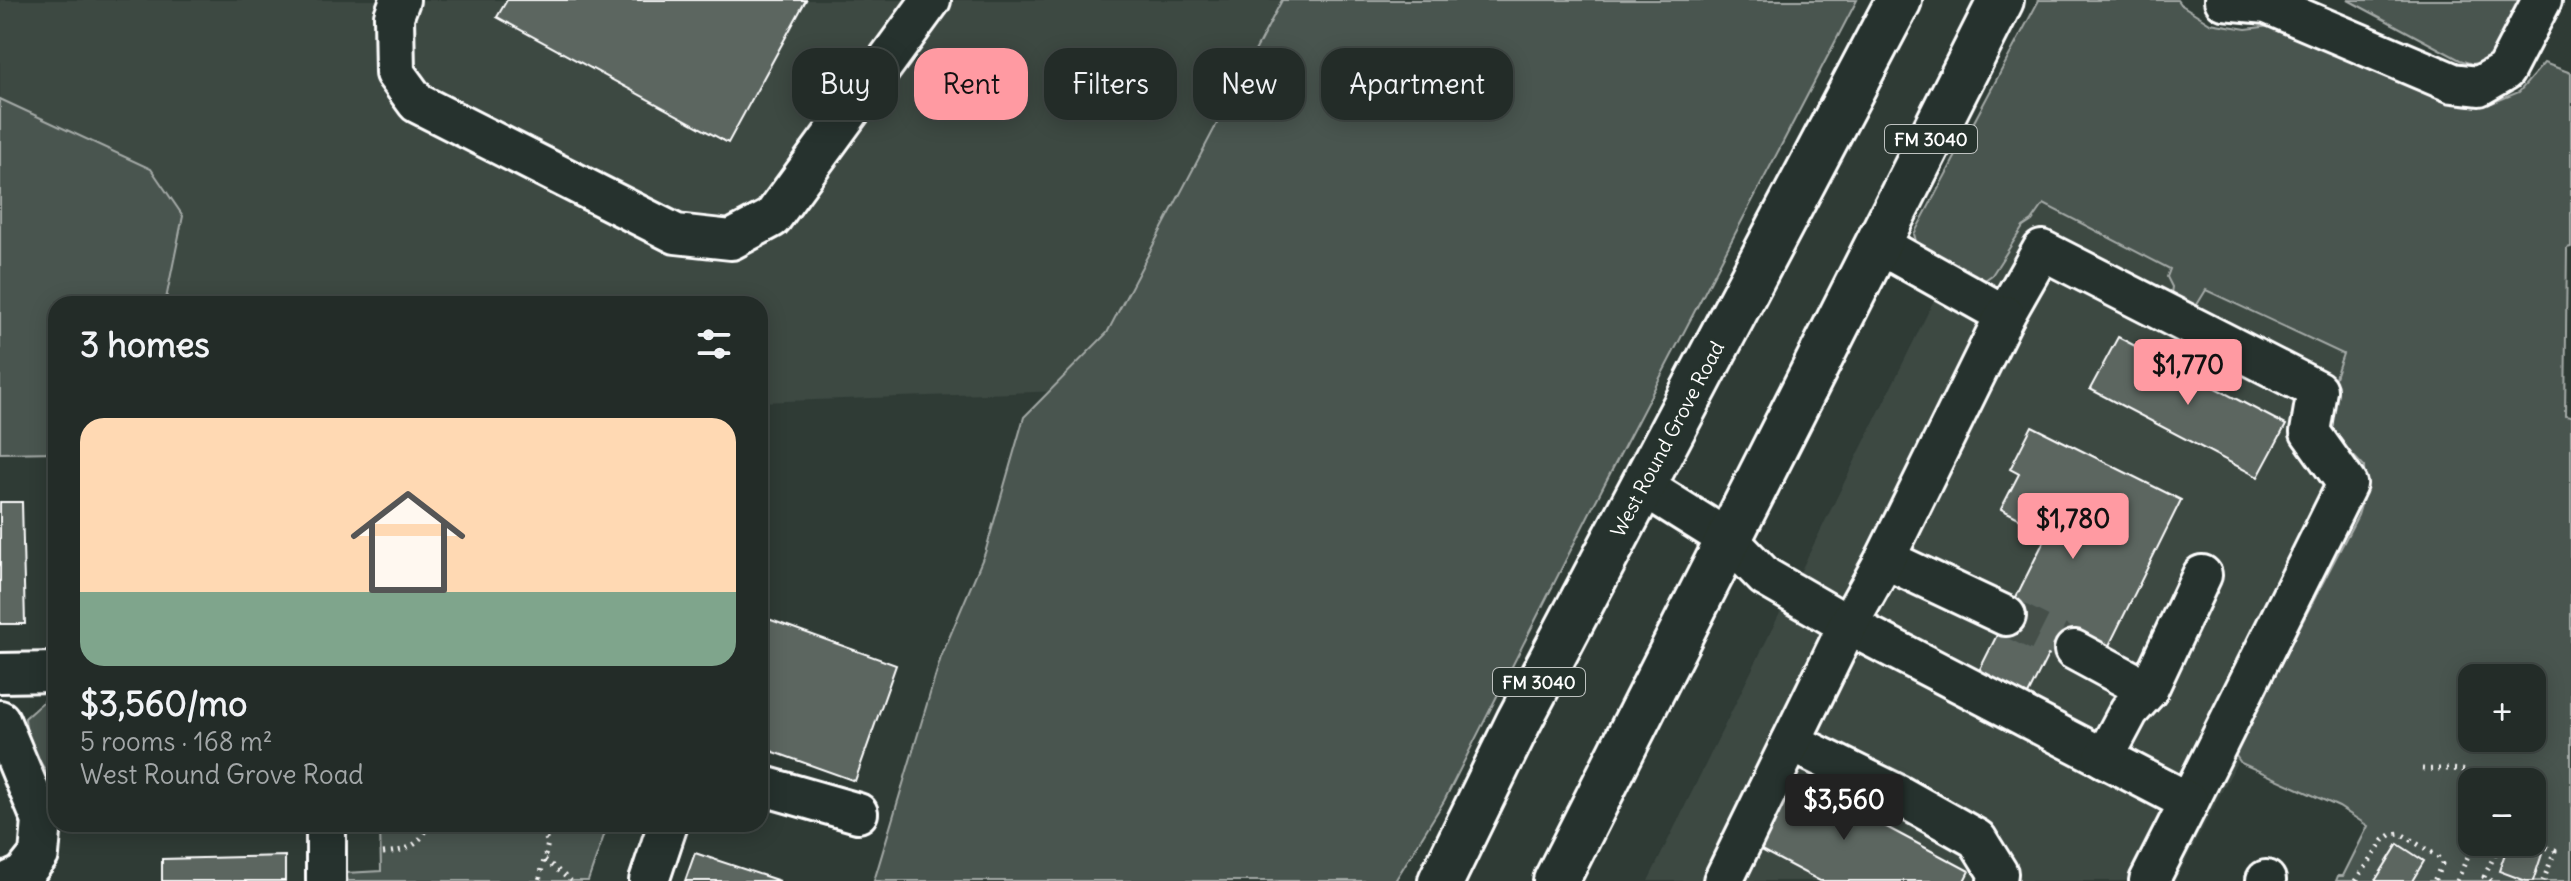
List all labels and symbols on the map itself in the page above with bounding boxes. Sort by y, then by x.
road number: FM 3040 [1885,125,1977,153]
street label: West Round Grove Road [1605,337,1729,541]
pin: $1,770 [2123,339,2253,407]
pin: $1,780 [2008,493,2138,561]
road number: FM 3040 [1493,668,1585,696]
pin: $3,560 [1779,774,1909,842]

